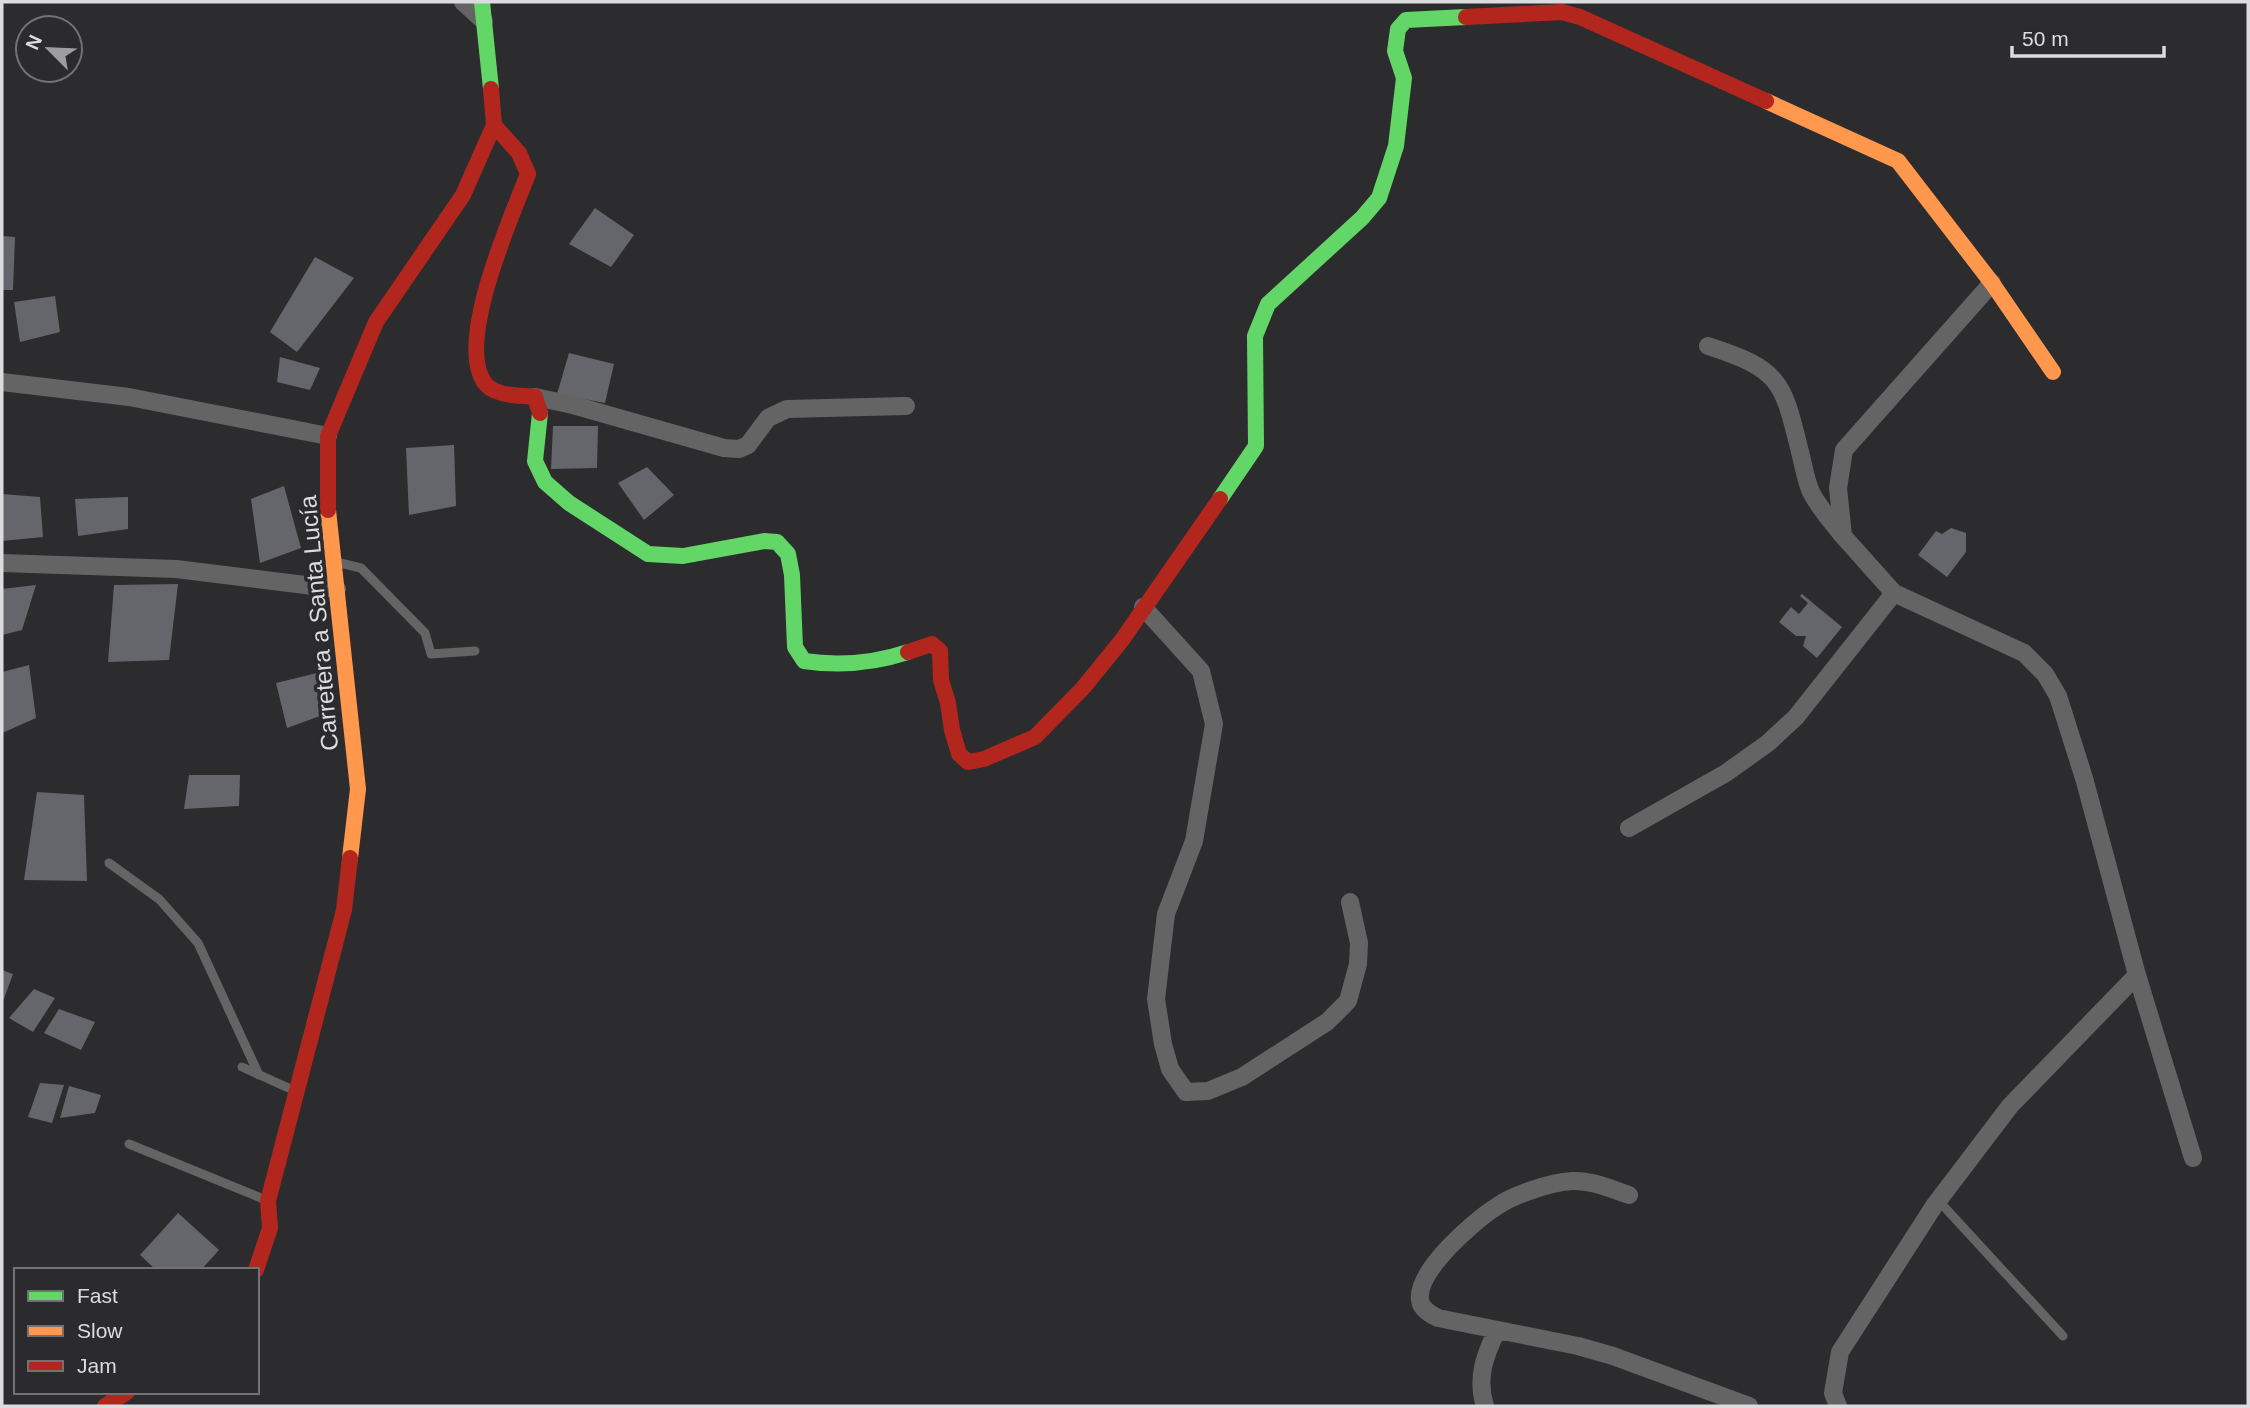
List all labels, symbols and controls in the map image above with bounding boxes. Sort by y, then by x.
north arrow [14,14,84,84]
scale bar [2012,14,2164,58]
text: 50 m [2022,27,2069,50]
text: N [22,32,46,53]
street label: Carretera a Santa Lucía [294,494,343,752]
legend [14,1268,259,1394]
text: Fast [77,1284,118,1307]
text: Slow [77,1319,123,1342]
text: Jam [77,1354,117,1377]

